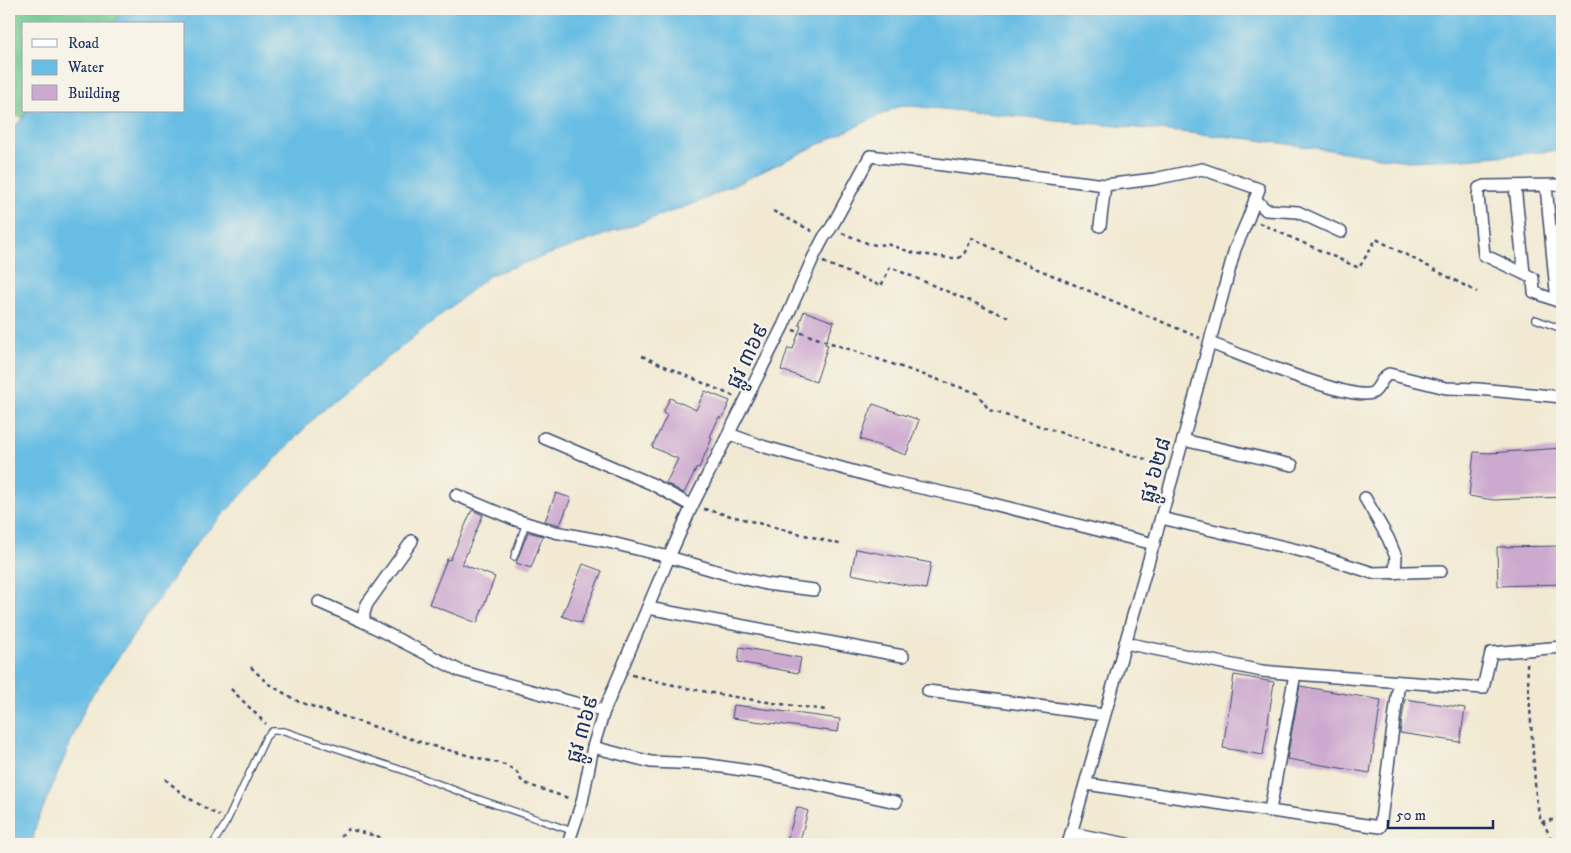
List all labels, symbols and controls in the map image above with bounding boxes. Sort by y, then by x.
legend [22,22,185,112]
text: Road [68,34,100,53]
text: Water [67,58,104,77]
text: Building [68,84,120,103]
street label: ផ្លូវ ៣៦៩ [721,320,779,396]
street label: ផ្លូវ ៦២៨ [1134,434,1183,508]
street label: ផ្លូវ ៣៦៩ [561,692,610,768]
scale bar [1388,798,1494,830]
text: 50 m [1396,806,1426,825]

